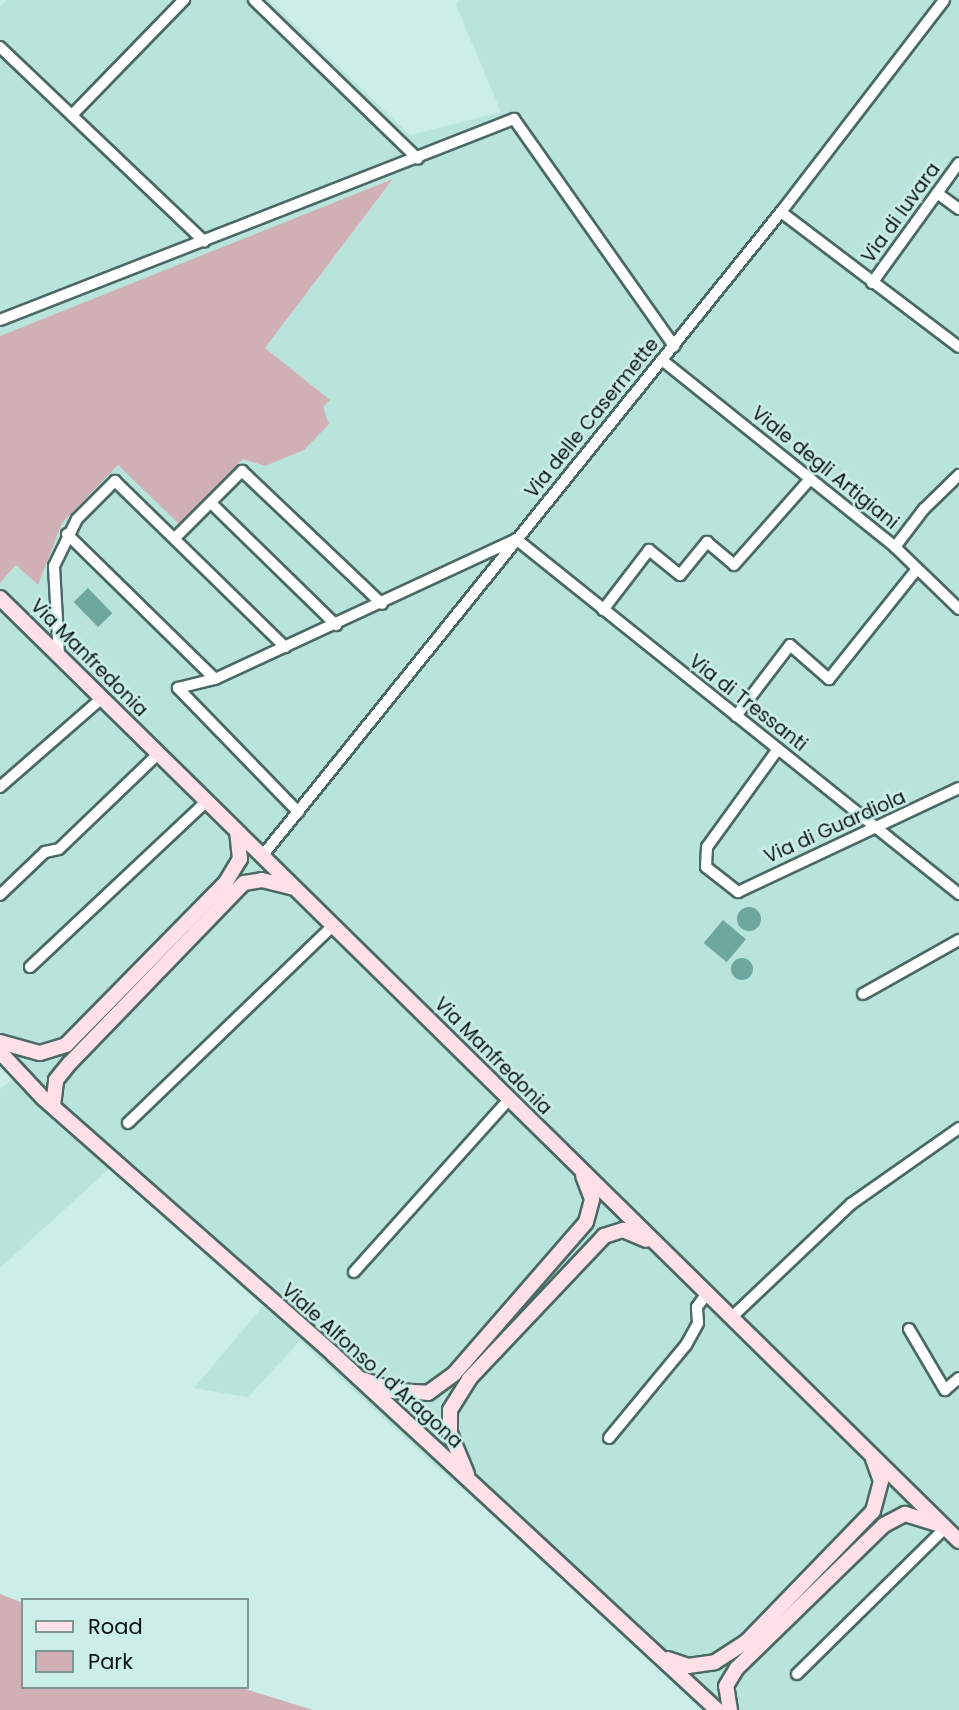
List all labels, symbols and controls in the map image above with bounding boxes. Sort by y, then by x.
street label: Via di Iuvara [857,158,945,268]
street label: Via delle Casermette [520,333,664,503]
street label: Viale degli Artigiani [747,402,903,534]
street label: Via Manfredonia [26,595,152,721]
street label: Via di Tressanti [684,650,812,756]
street label: Via di Guardiola [761,786,909,868]
street label: Via Manfredonia [430,993,556,1119]
street label: Viale Alfonso I d'Aragona [277,1279,467,1453]
legend [21,1598,248,1689]
text: Road [88,1612,143,1641]
text: Park [88,1647,133,1676]

